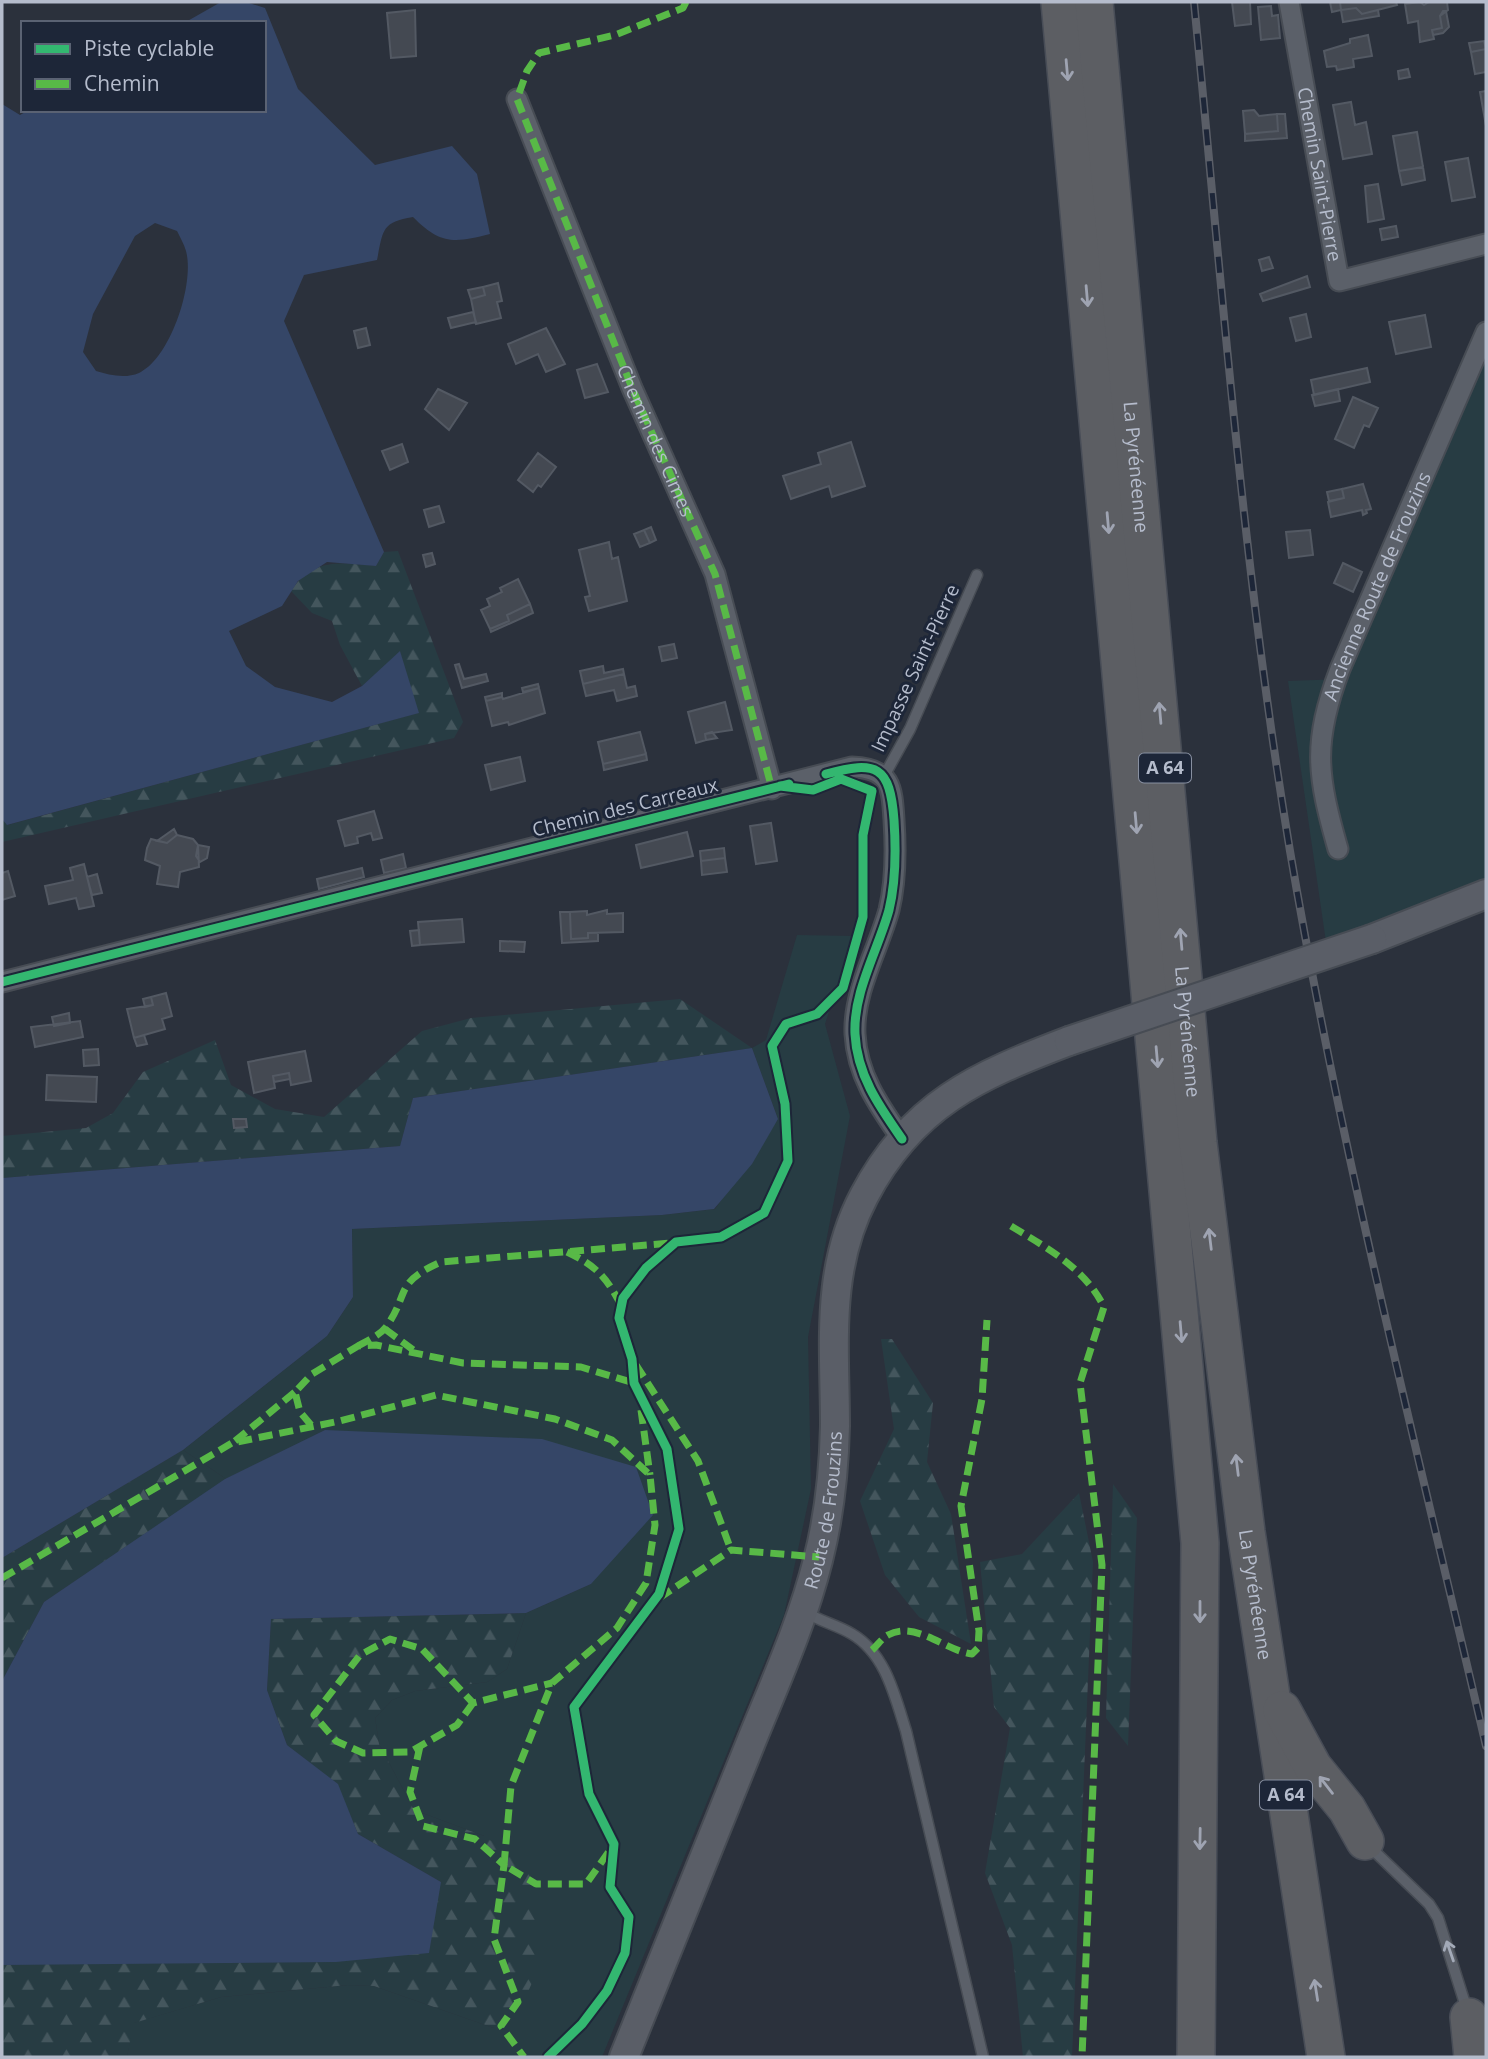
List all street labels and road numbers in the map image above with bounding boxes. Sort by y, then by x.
street label: Chemin Saint-Pierre [1291,85,1348,264]
street label: Chemin des Cimes [611,361,701,521]
street label: La Pyrénéenne [1117,400,1155,534]
street label: Ancienne Route de Frouzins [1317,468,1437,704]
street label: Impasse Saint-Pierre [865,580,965,756]
road number: A 64 [1139,754,1191,782]
street label: Chemin des Carreaux [529,771,721,843]
street label: La Pyrénéenne [1169,965,1207,1099]
street label: Route de Frouzins [798,1431,848,1592]
street label: La Pyrénéenne [1233,1527,1278,1662]
road number: A 64 [1260,1780,1312,1810]

